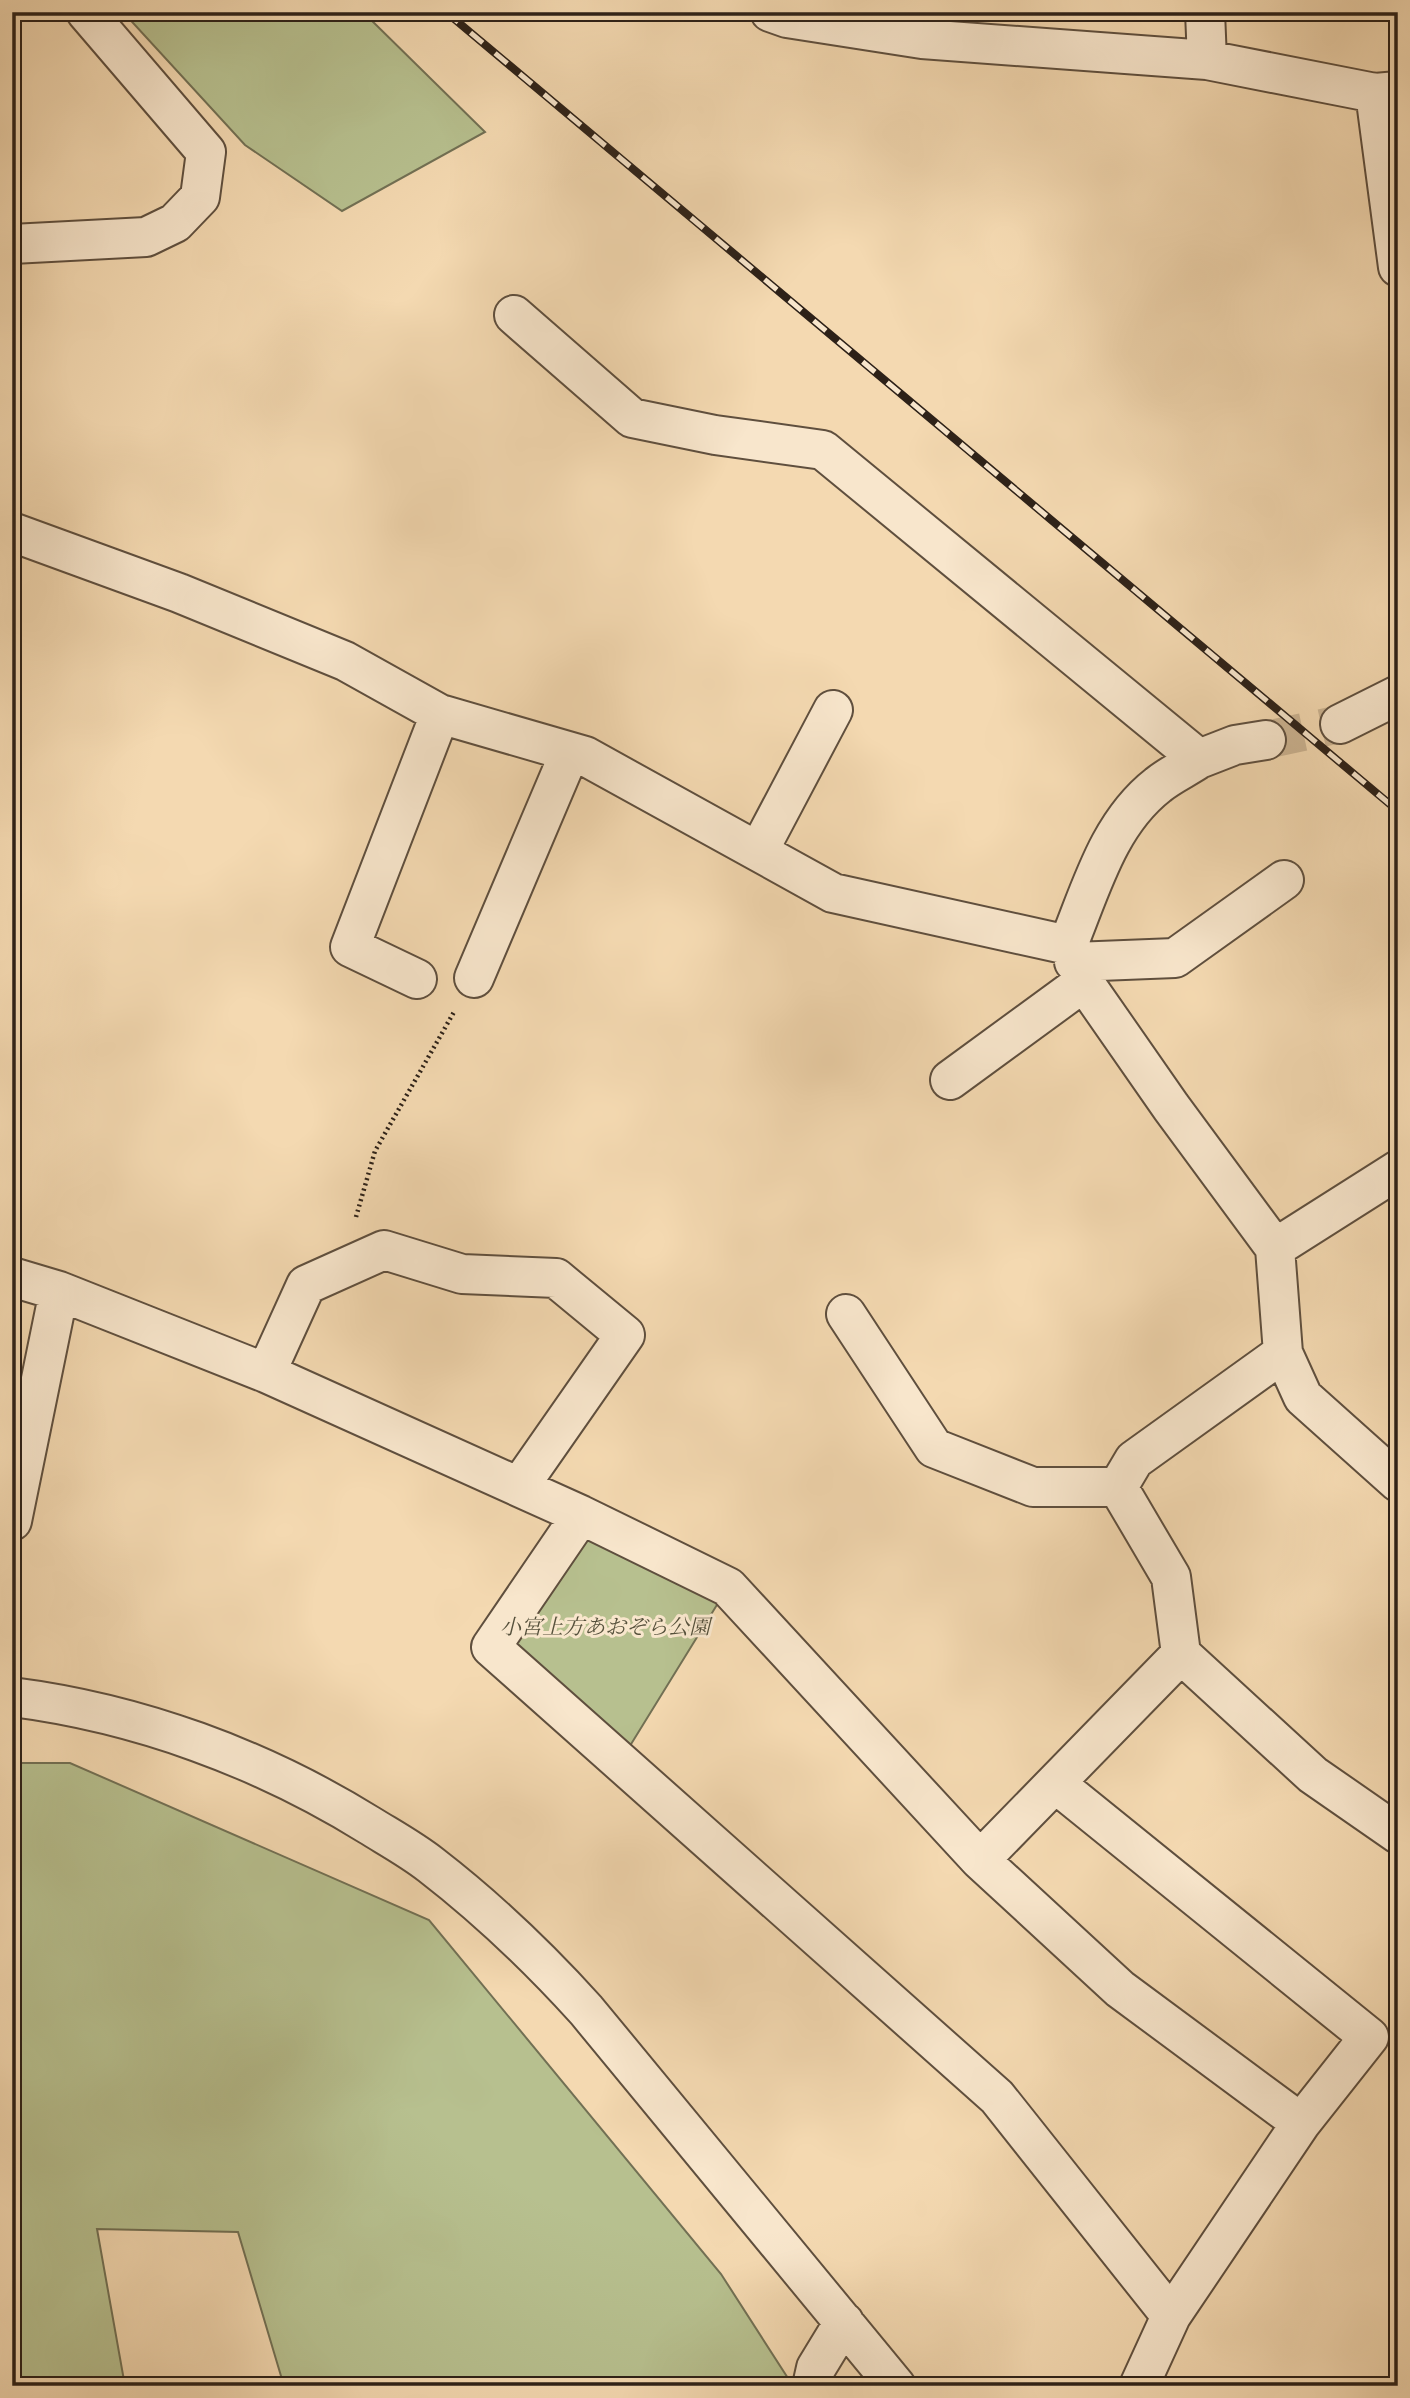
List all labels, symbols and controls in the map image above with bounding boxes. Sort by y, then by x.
park label: 小宮上方あおぞら公園 [500,1611,713,1642]

